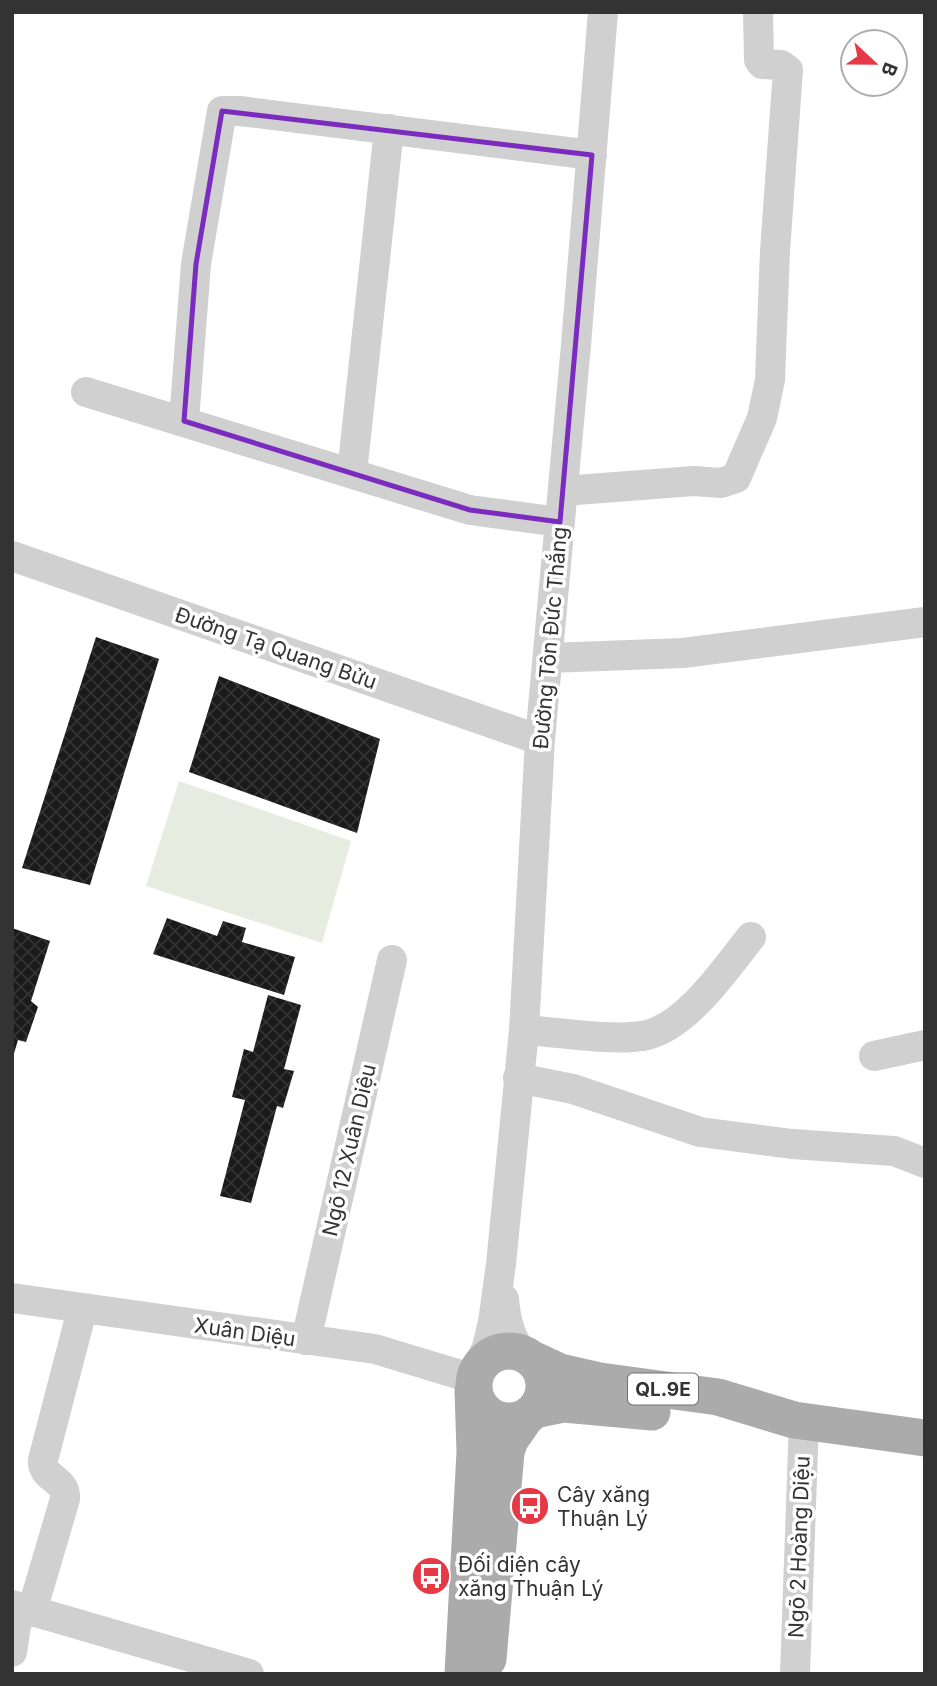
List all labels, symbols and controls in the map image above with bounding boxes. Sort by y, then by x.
north arrow [839,28,909,98]
text: B [876,59,902,79]
street label: Đường Tôn Đức Thắng [528,526,572,750]
street label: Đường Tạ Quang Bửu [172,602,380,694]
street label: Ngõ 12 Xuân Diệu [317,1061,381,1239]
street label: Xuân Diệu [193,1313,297,1351]
road number: QL.9E [628,1373,698,1404]
street label: Ngõ 2 Hoàng Diệu [783,1456,815,1638]
place label: Cây xăng Thuận Lý [557,1482,650,1531]
bus stop icon: Cây xăng Thuận Lý [509,1485,551,1527]
place label: Đối diện cây xăng Thuận Lý [458,1552,603,1601]
bus stop icon: Đối diện cây xăng Thuận Lý [410,1555,452,1597]

